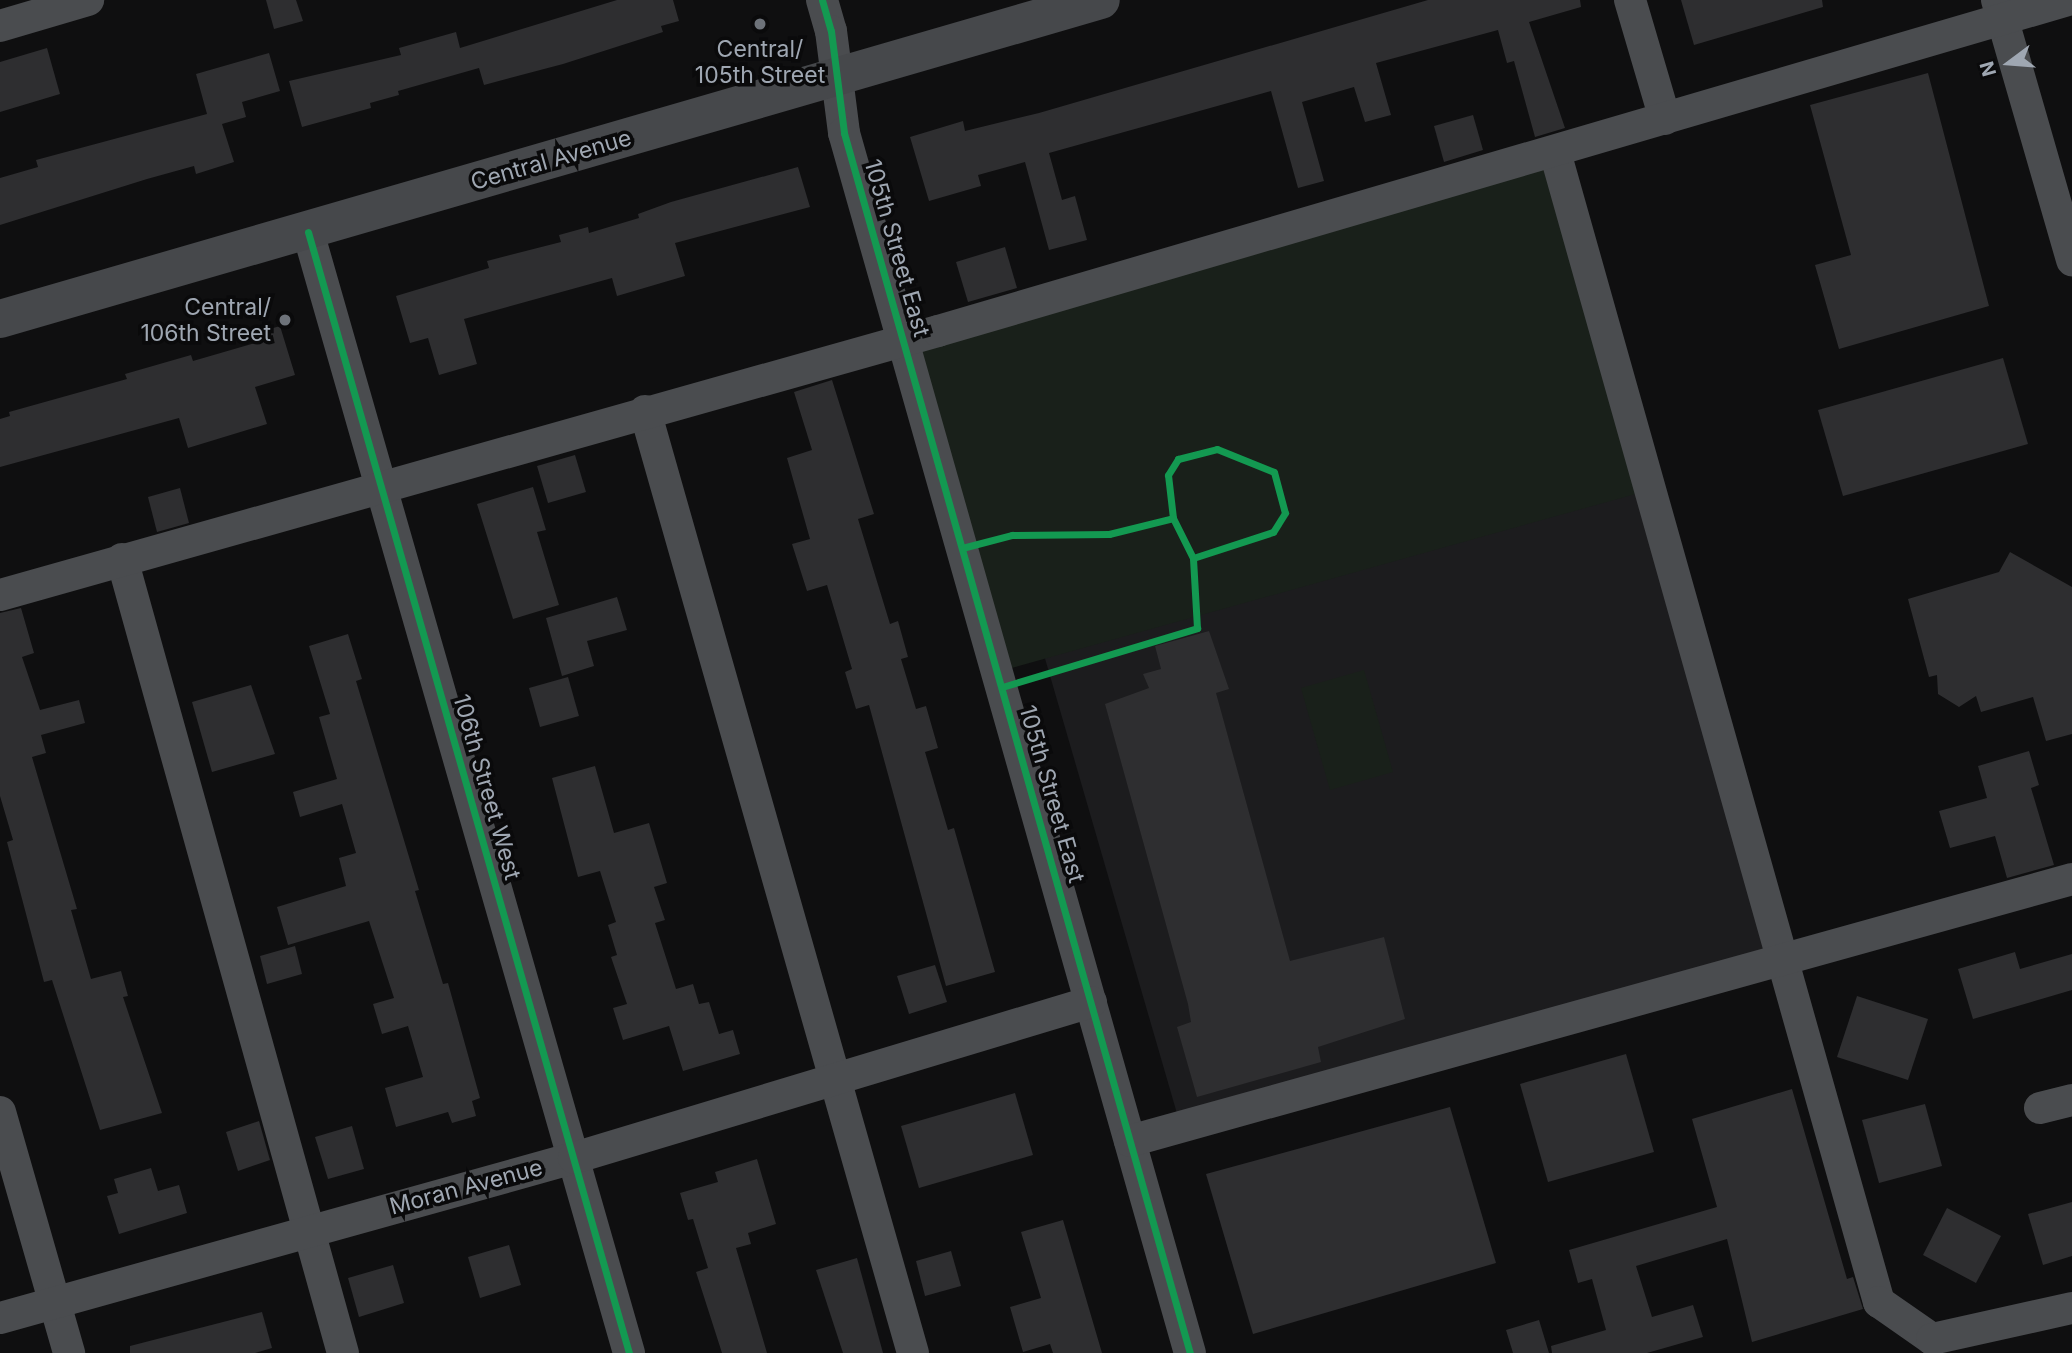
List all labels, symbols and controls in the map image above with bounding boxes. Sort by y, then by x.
marker: Central/ 105th Street [752,16,768,32]
north arrow [1974,28,2044,98]
place label: Central/ 105th Street [695,35,825,89]
text: N [1975,59,2001,79]
street label: Central Avenue [468,124,634,196]
street label: 105th Street East [858,156,936,340]
place label: Central/ 106th Street [140,293,271,347]
marker: Central/ 106th Street [277,312,293,328]
street label: 106th Street West [447,691,527,883]
street label: 105th Street East [1013,702,1091,886]
street label: Moran Avenue [387,1153,545,1221]

